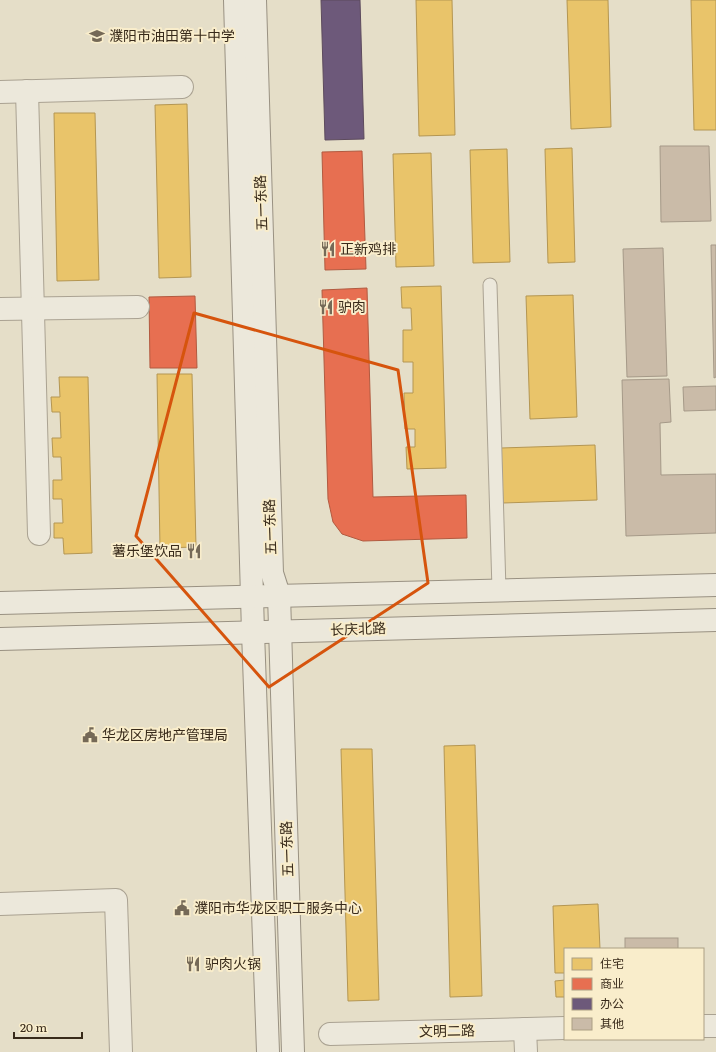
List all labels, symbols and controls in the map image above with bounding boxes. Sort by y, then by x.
place label: 濮阳市油田第十中学 [109,25,235,45]
school or university icon: 濮阳市油田第十中学 [88,27,106,45]
street label: 五一东路 [249,175,271,231]
place label: 正新鸡排 [340,238,396,258]
restaurant icon: 正新鸡排 [319,240,337,258]
place label: 驴肉 [338,296,366,316]
restaurant icon: 驴肉 [317,298,335,316]
street label: 五一东路 [258,499,280,555]
place label: 薯乐堡饮品 [112,540,182,560]
restaurant icon: 薯乐堡饮品 [185,542,203,560]
street label: 长庆北路 [330,617,386,639]
place label: 华龙区房地产管理局 [102,724,228,744]
public building icon: 华龙区房地产管理局 [81,726,99,744]
street label: 五一东路 [275,821,297,877]
place label: 濮阳市华龙区职工服务中心 [194,897,362,917]
public building icon: 濮阳市华龙区职工服务中心 [173,899,191,917]
legend [564,948,704,1040]
place label: 驴肉火锅 [205,953,261,973]
text: 住宅 [600,954,624,972]
restaurant icon: 驴肉火锅 [184,955,202,973]
text: 商业 [600,974,624,992]
text: 办公 [600,994,624,1012]
scale bar [14,1014,82,1040]
text: 其他 [600,1014,624,1032]
text: 20 m [20,1018,47,1036]
street label: 文明二路 [419,1020,475,1040]

